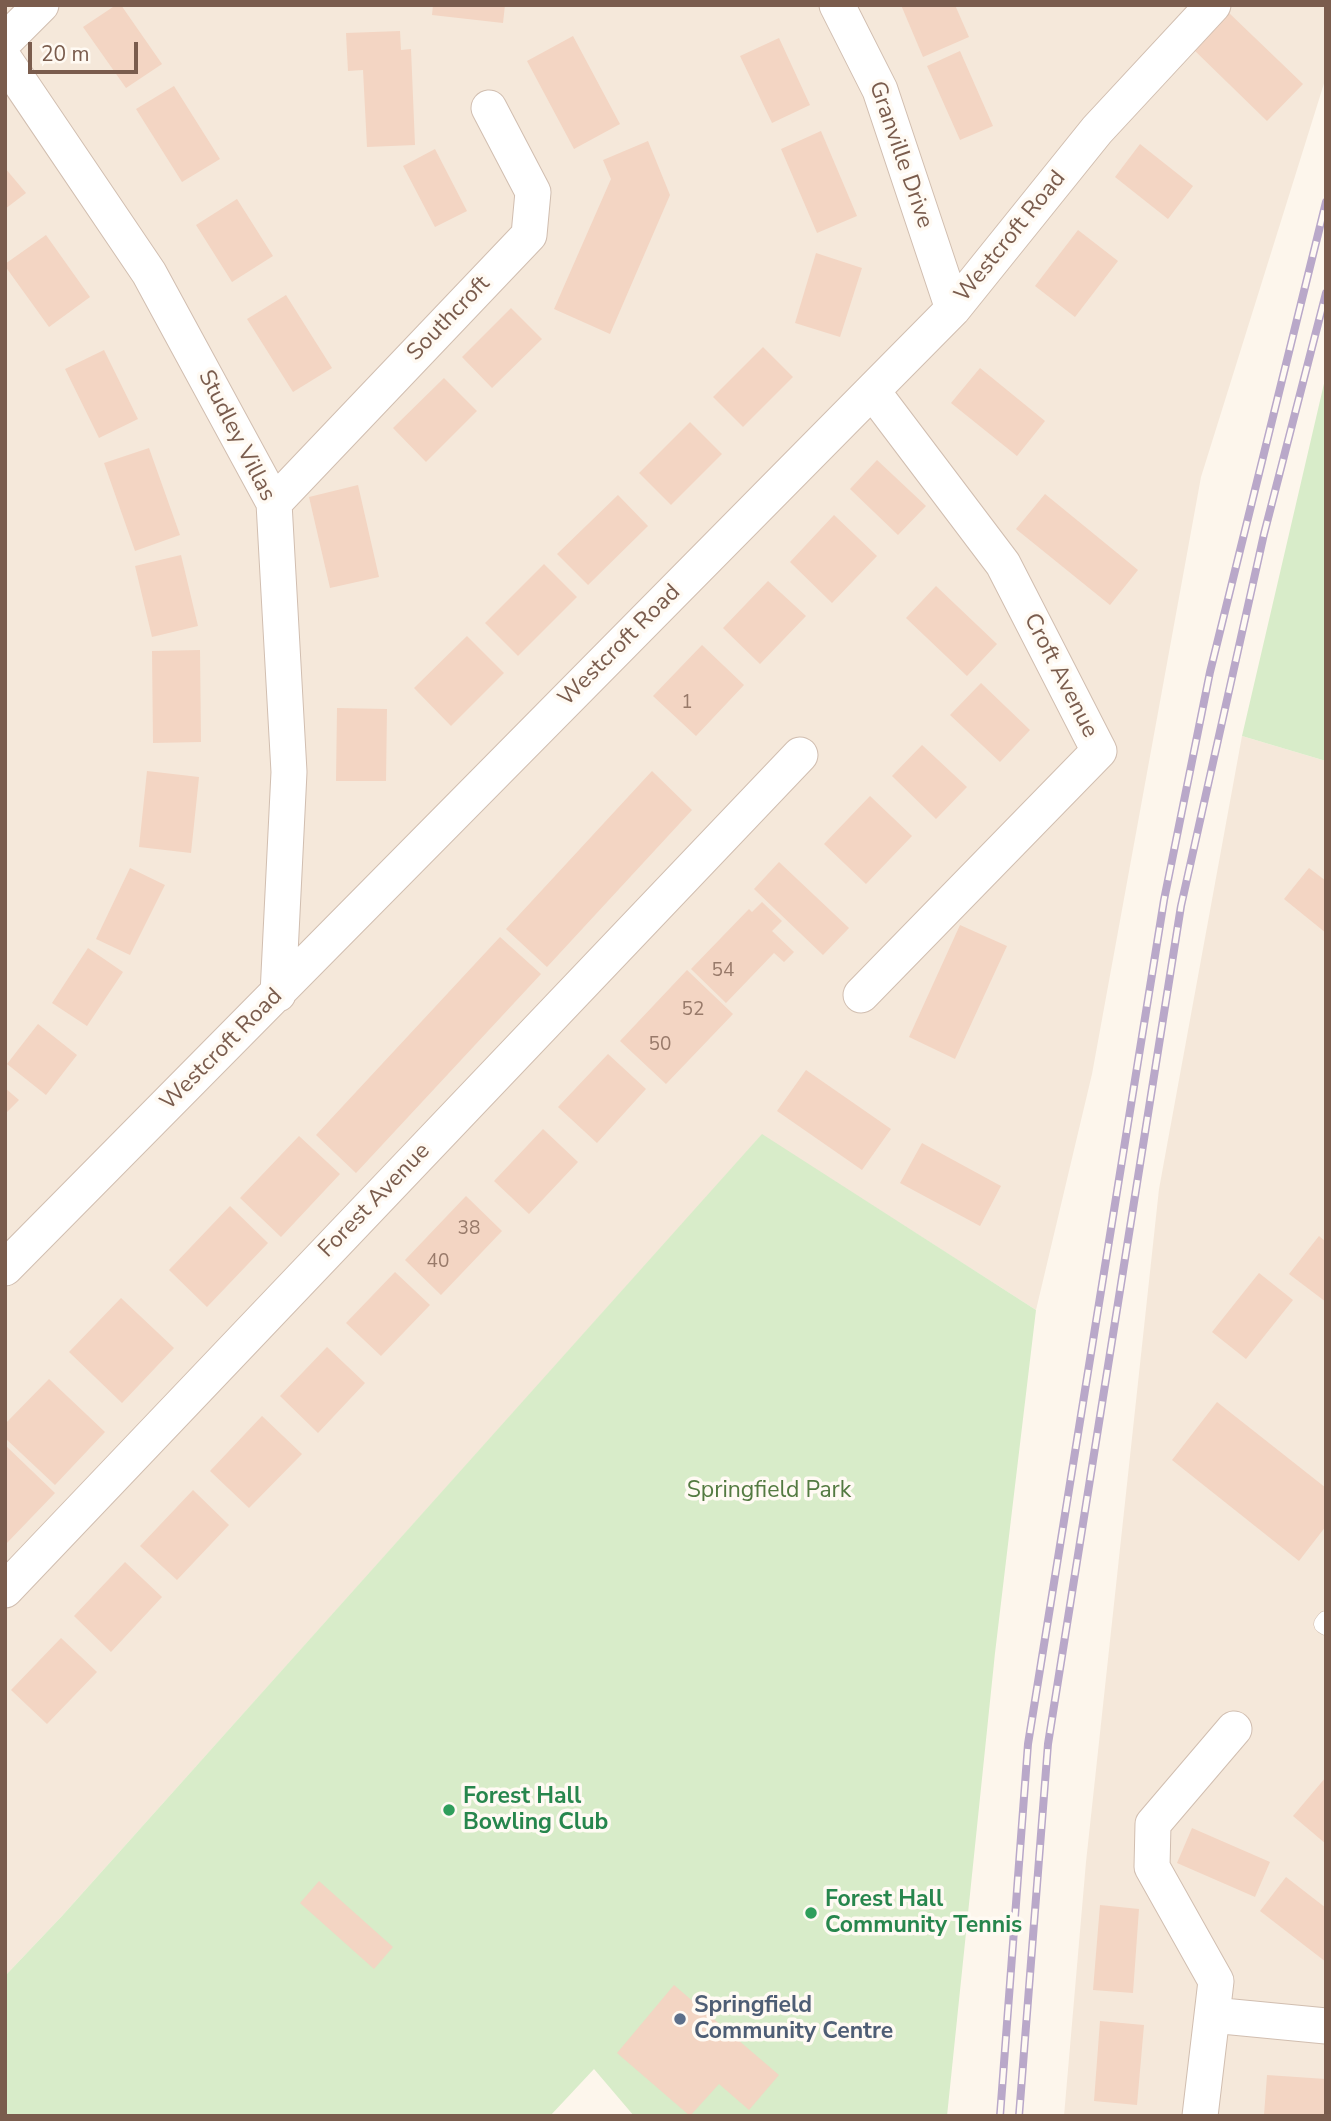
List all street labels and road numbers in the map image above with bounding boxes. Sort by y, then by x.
street label: Granville Drive [862,78,938,232]
street label: Westcroft Road [950,166,1072,308]
street label: Southcroft [402,271,496,367]
street label: Studley Villas [191,366,281,506]
street label: Westcroft Road [553,579,687,713]
street label: Croft Avenue [1017,609,1103,743]
street label: Westcroft Road [155,983,289,1117]
street label: Forest Avenue [314,1138,436,1264]

